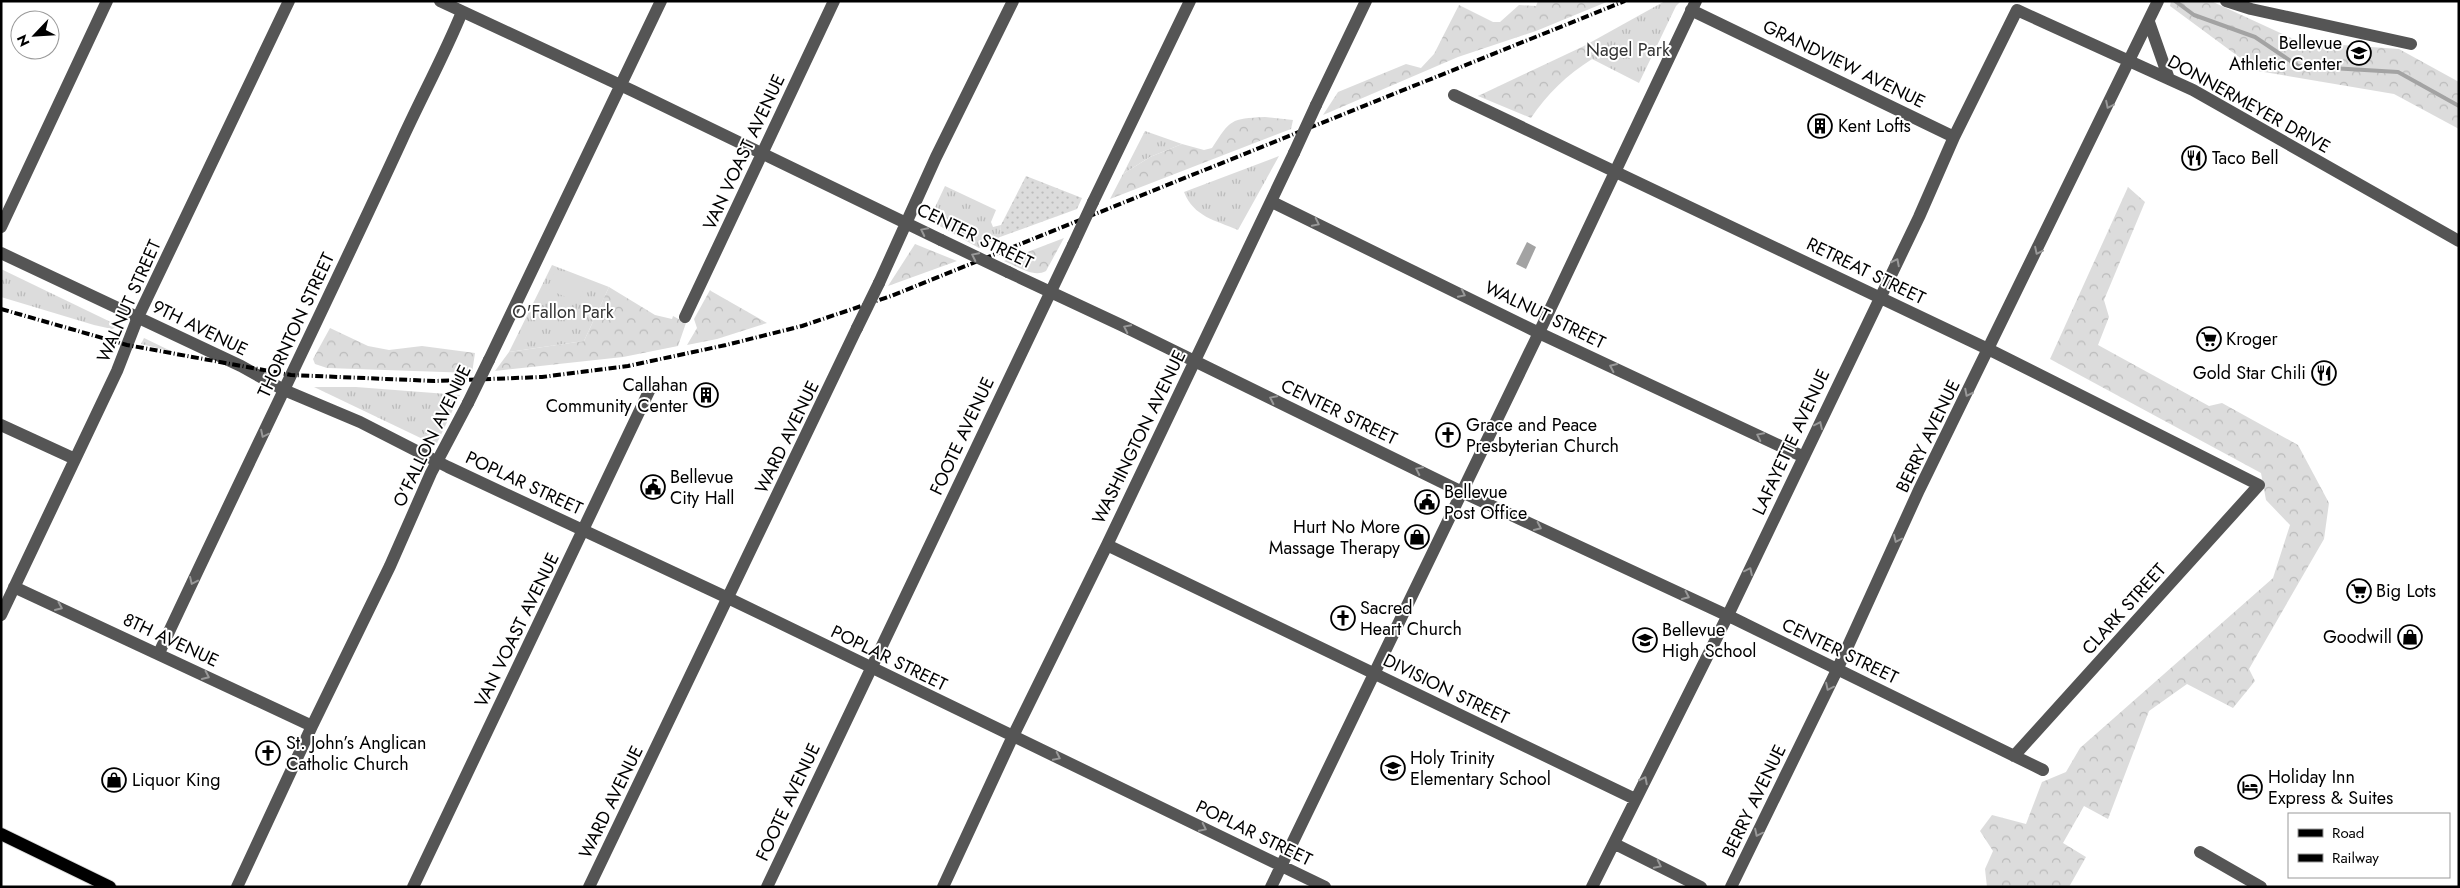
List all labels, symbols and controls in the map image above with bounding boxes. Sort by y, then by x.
north arrow [10,10,60,60]
street label: GRANDVIEW AVENUE [1758,13,1930,115]
place label: Bellevue Athletic Center [2229,30,2343,77]
text: N [12,31,35,50]
park label: Nagel Park [1586,37,1670,63]
school or university icon: Bellevue Athletic Center [2346,40,2372,66]
street label: DONNERMEYER DRIVE [2163,48,2335,160]
street label: VAN VOAST AVENUE [696,70,792,234]
one-way arrow [2105,100,2116,109]
building icon: Kent Lofts [1807,113,1833,139]
place label: Kent Lofts [1838,113,1911,139]
restaurant icon: Taco Bell [2181,145,2207,171]
place label: Taco Bell [2212,145,2279,171]
street label: CENTER STREET [912,197,1038,276]
one-way arrow [1311,217,1320,227]
one-way arrow [920,227,929,237]
street label: RETREAT STREET [1802,231,1930,311]
street label: WALNUT STREET [90,235,168,366]
one-way arrow [2034,246,2044,255]
street label: THORNTON STREET [251,248,341,402]
one-way arrow [971,252,980,262]
one-way arrow [1890,258,1900,267]
street label: WALNUT STREET [1480,274,1610,356]
one-way arrow [1456,288,1465,298]
street label: 9TH AVENUE [148,294,252,362]
park label: O'Fallon Park [512,299,614,325]
one-way arrow [1123,323,1132,334]
supermarket icon: Kroger [2196,326,2222,352]
place label: Kroger [2226,326,2278,352]
street label: WASHINGTON AVENUE [1086,346,1192,528]
place label: Gold Star Chili [2193,360,2306,386]
restaurant icon: Gold Star Chili [2311,360,2337,386]
street label: O’FALLON AVENUE [386,361,478,511]
one-way arrow [1609,362,1618,373]
street label: LAFAYETTE AVENUE [1746,365,1836,519]
place label: Callahan Community Center [546,372,689,419]
street label: FOOTE AVENUE [923,373,1001,499]
street label: CENTER STREET [1276,373,1402,452]
street label: BERRY AVENUE [1889,375,1967,497]
street label: WARD AVENUE [748,376,826,498]
building icon: Callahan Community Center [693,382,719,408]
one-way arrow [1964,388,1974,397]
one-way arrow [1269,395,1278,405]
place label: Grace and Peace Presbyterian Church [1466,412,1619,459]
one-way arrow [1813,421,1824,430]
church icon: Grace and Peace Presbyterian Church [1435,422,1461,448]
one-way arrow [260,429,270,438]
one-way arrow [1756,432,1765,443]
street label: POPLAR STREET [461,445,587,522]
place label: Bellevue City Hall [670,464,734,511]
one-way arrow [1415,466,1424,476]
public building icon: Bellevue City Hall [640,474,666,500]
place label: Bellevue Post Office [1444,479,1527,526]
public building icon: Bellevue Post Office [1414,489,1440,515]
place label: Hurt No More Massage Therapy [1269,514,1400,561]
one-way arrow [1533,521,1542,531]
shop icon: Hurt No More Massage Therapy [1404,524,1430,550]
one-way arrow [1893,534,1903,543]
street label: VAN VOAST AVENUE [468,548,566,712]
street label: CLARK STREET [2076,557,2173,660]
one-way arrow [1742,567,1753,576]
one-way arrow [189,575,199,584]
supermarket icon: Big Lots [2346,578,2372,604]
place label: Big Lots [2376,578,2436,604]
one-way arrow [1681,589,1690,600]
place label: Sacred Heart Church [1360,595,1462,642]
one-way arrow [54,601,63,612]
church icon: Sacred Heart Church [1330,605,1356,631]
street label: 8TH AVENUE [119,606,223,674]
street label: CENTER STREET [1777,612,1903,691]
place label: Bellevue High School [1662,617,1756,664]
street label: POPLAR STREET [826,619,952,698]
place label: Goodwill [2323,624,2392,650]
shop icon: Goodwill [2397,624,2423,650]
school or university icon: Bellevue High School [1632,627,1658,653]
street label: DIVISION STREET [1379,647,1514,731]
one-way arrow [201,670,210,681]
one-way arrow [1825,682,1835,691]
place label: St. John’s Anglican Catholic Church [286,730,426,777]
street label: FOOTE AVENUE [749,739,827,865]
church icon: St. John’s Anglican Catholic Church [255,740,281,766]
street label: BERRY AVENUE [1715,740,1793,862]
street label: WARD AVENUE [572,741,650,863]
place label: Holy Trinity Elementary School [1410,745,1551,792]
one-way arrow [1051,751,1060,761]
school or university icon: Holy Trinity Elementary School [1380,755,1406,781]
place label: Holiday Inn Express & Suites [2268,764,2393,811]
shop icon: Liquor King [101,767,127,793]
place label: Liquor King [132,767,220,793]
hotel icon: Holiday Inn Express & Suites [2237,774,2263,800]
one-way arrow [1638,776,1648,785]
street label: POPLAR STREET [1191,794,1317,873]
legend [2288,813,2450,878]
one-way arrow [1198,822,1207,832]
text: Road [2332,822,2364,844]
one-way arrow [1753,828,1764,837]
text: Railway [2332,847,2379,869]
one-way arrow [1653,859,1662,870]

